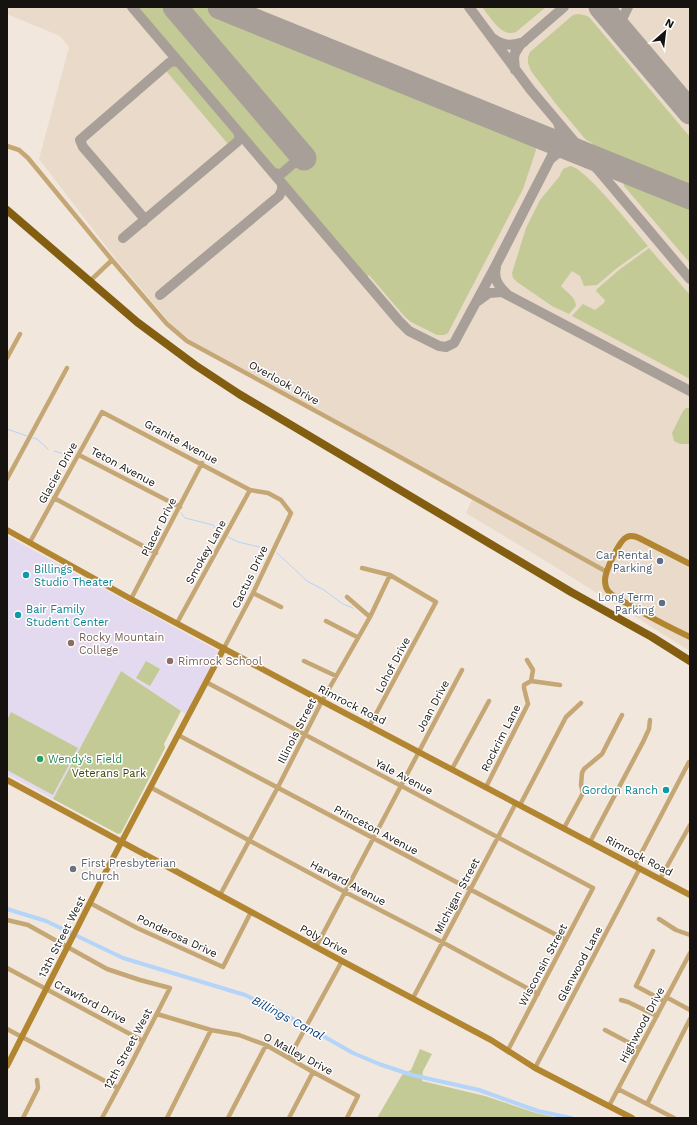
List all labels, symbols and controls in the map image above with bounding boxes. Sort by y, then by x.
north arrow [645,12,685,52]
text: N [663,16,676,31]
street label: Overlook Drive [247,358,321,408]
street label: Granite Avenue [142,417,220,467]
street label: Glacier Drive [36,440,80,506]
street label: Teton Avenue [88,444,158,490]
street label: Placer Drive [139,495,179,559]
street label: Smokey Lane [183,518,229,586]
street label: Cactus Drive [229,543,271,611]
place label: Car Rental Parking [596,549,653,575]
marker: Car Rental Parking [655,556,665,566]
place label: Billings Studio Theater [34,563,114,589]
marker: Billings Studio Theater [21,570,31,580]
place label: Long Term Parking [598,591,654,617]
marker: Long Term Parking [657,598,667,608]
place label: Bair Family Student Center [26,603,109,629]
marker: Bair Family Student Center [13,610,23,620]
place label: Rocky Mountain College [79,631,164,657]
street label: Lohof Drive [373,635,413,695]
marker: Rocky Mountain College [66,638,76,648]
place label: Rimrock School [178,655,263,668]
marker: Rimrock School [165,656,175,666]
street label: Joan Drive [414,678,452,734]
street label: Rimrock Road [316,682,388,728]
street label: Illinois Street [275,696,319,766]
street label: Rockrim Lane [478,702,524,774]
place label: Wendy's Field [48,753,122,766]
marker: Wendy's Field [35,754,45,764]
street label: Yale Avenue [373,756,435,798]
park label: Veterans Park [72,767,146,780]
place label: Gordon Ranch [582,784,658,797]
marker: Gordon Ranch [661,785,671,795]
street label: Princeton Avenue [332,802,420,858]
street label: Rimrock Road [603,833,675,879]
street label: Michigan Street [432,856,483,936]
place label: First Presbyterian Church [81,857,176,883]
street label: Harvard Avenue [308,858,388,908]
marker: First Presbyterian Church [68,864,78,874]
street label: 13th Street West [36,894,88,980]
street label: Ponderosa Drive [135,912,219,960]
street label: Wisconsin Street [516,921,570,1008]
street label: Poly Drive [298,922,350,958]
street label: Glenwood Lane [555,924,605,1004]
street label: Crawford Drive [52,977,128,1027]
street label: Highwood Drive [617,985,667,1065]
water label: Billings Canal [250,993,327,1043]
street label: 12th Street West [101,1006,155,1092]
street label: O Malley Drive [261,1030,335,1078]

